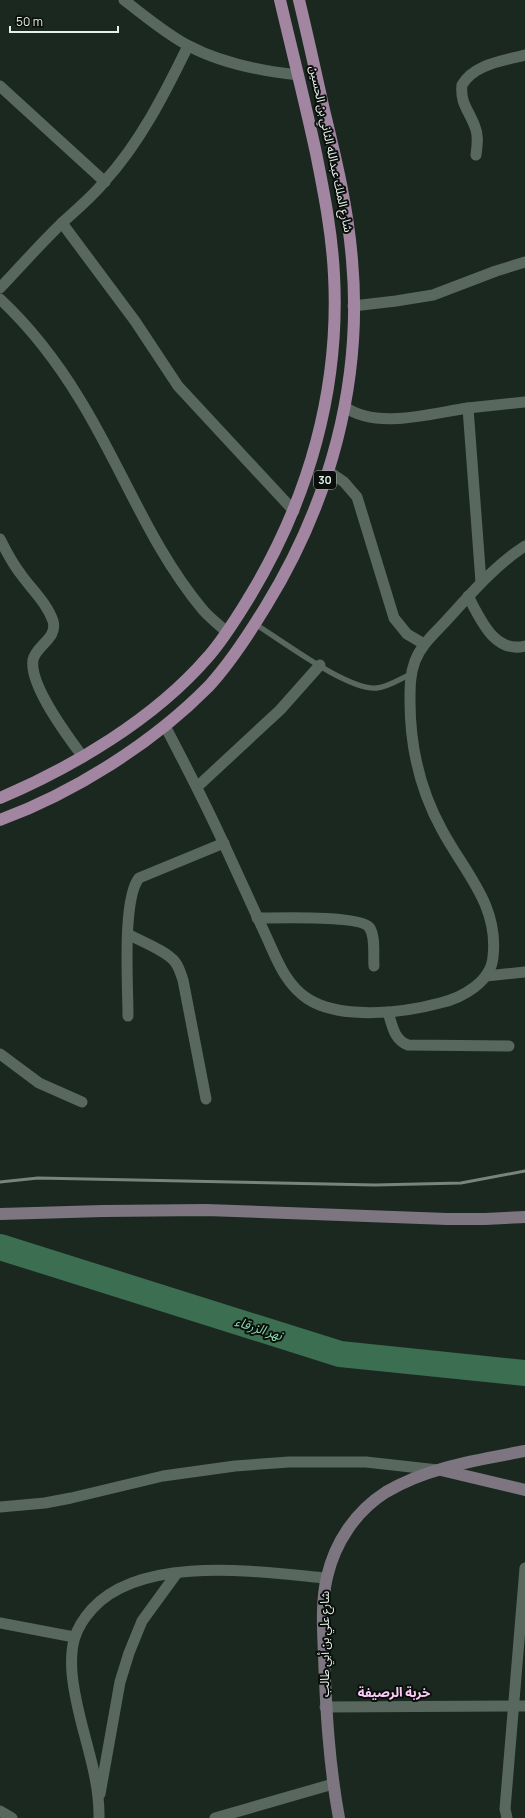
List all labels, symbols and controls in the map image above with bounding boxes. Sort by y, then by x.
scale bar [10,8,118,34]
text: 50 m [16,13,43,30]
street label: شارع الملك عبدالله الثاني بن الحسين [304,64,357,234]
road number: 30 [314,471,336,489]
water label: نهر الزرقاء [233,1312,286,1344]
street label: شارع علي بن أبي طالب [316,1591,335,1697]
district label: خربة الرصيفة [358,1683,430,1701]

